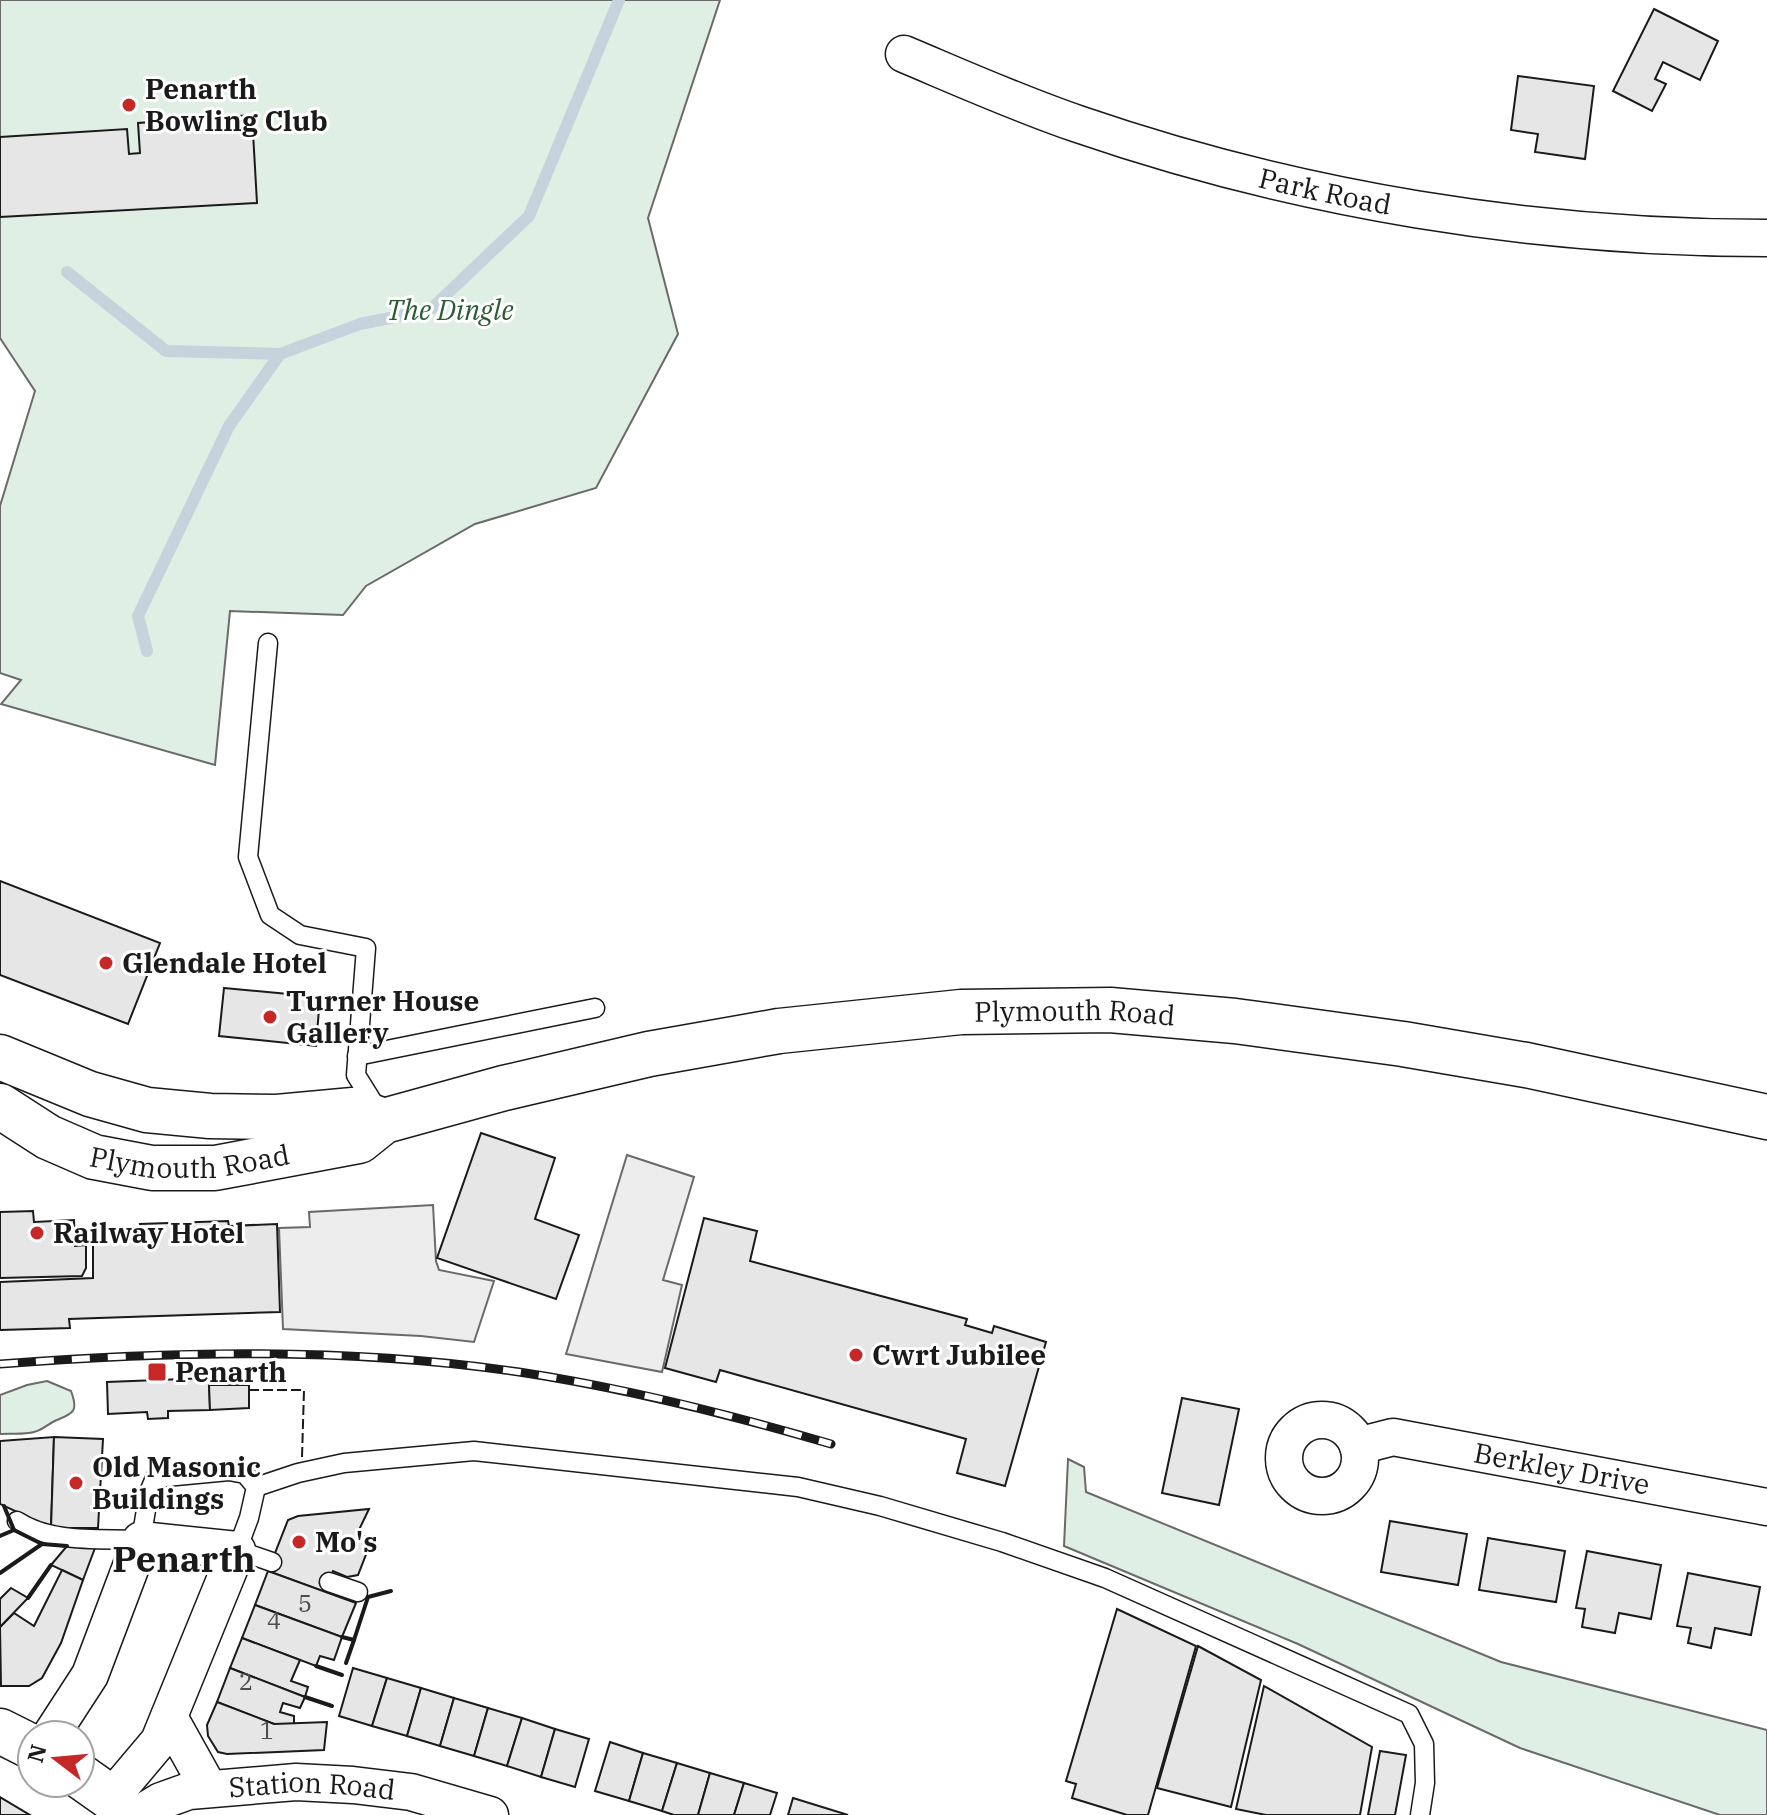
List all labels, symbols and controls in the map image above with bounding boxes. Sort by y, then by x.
place label: Penarth Bowling Club [145,70,328,139]
marker: Penarth Bowling Club [120,96,138,114]
street label: Park Road [1255,159,1394,223]
park label: The Dingle [386,291,514,328]
place label: Glendale Hotel [122,944,327,981]
marker: Glendale Hotel [97,954,115,972]
place label: Turner House Gallery [286,982,479,1051]
street label: Plymouth Road [974,991,1177,1034]
marker: Turner House Gallery [261,1008,279,1026]
street label: Plymouth Road [87,1135,292,1187]
place label: Railway Hotel [53,1214,245,1251]
marker: Railway Hotel [28,1224,46,1242]
place label: Cwrt Jubilee [872,1336,1046,1373]
marker: Cwrt Jubilee [847,1346,865,1364]
place label: Penarth [175,1353,287,1390]
marker: Penarth [146,1361,168,1383]
street label: Berkley Drive [1471,1434,1653,1503]
place label: Old Masonic Buildings [92,1448,261,1517]
marker: Old Masonic Buildings [67,1474,85,1492]
place label: Mo's [315,1523,378,1560]
marker: Mo's [290,1533,308,1551]
district label: Penarth [112,1535,256,1582]
house number: 5 [298,1587,312,1619]
house number: 4 [267,1604,281,1636]
house number: 2 [239,1665,253,1697]
house number: 1 [260,1714,274,1746]
north arrow [16,1719,96,1799]
text: N [20,1741,53,1766]
street label: Station Road [227,1763,397,1808]

